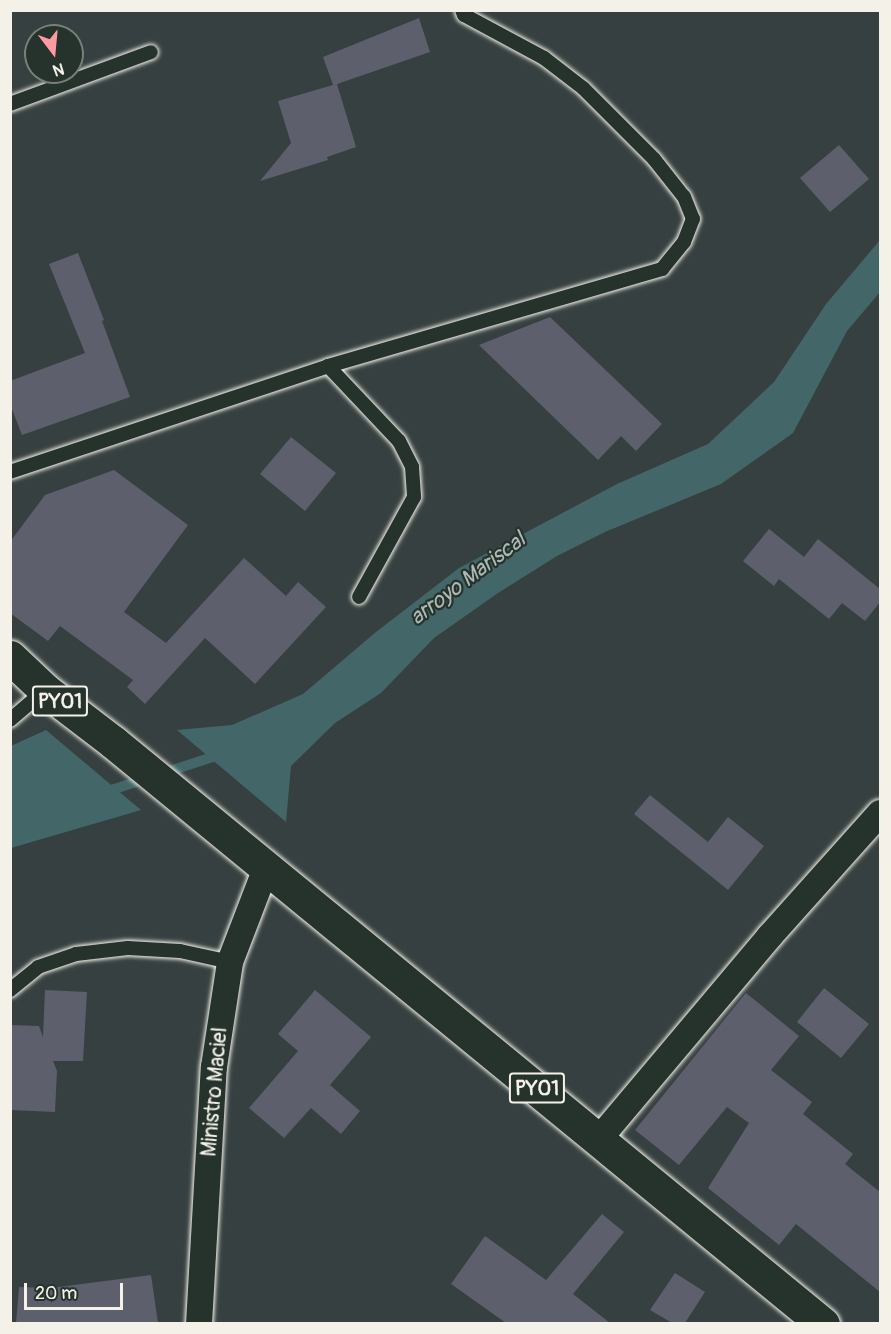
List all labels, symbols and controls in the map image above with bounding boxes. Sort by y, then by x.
north arrow [24,24,84,84]
text: N [50,58,66,80]
water label: arroyo Mariscal [405,527,531,631]
road number: PY01 [32,684,88,718]
street label: Ministro Maciel [197,1026,233,1158]
road number: PY01 [508,1071,566,1105]
scale bar [27,1271,126,1309]
text: 20 m [35,1282,77,1305]

